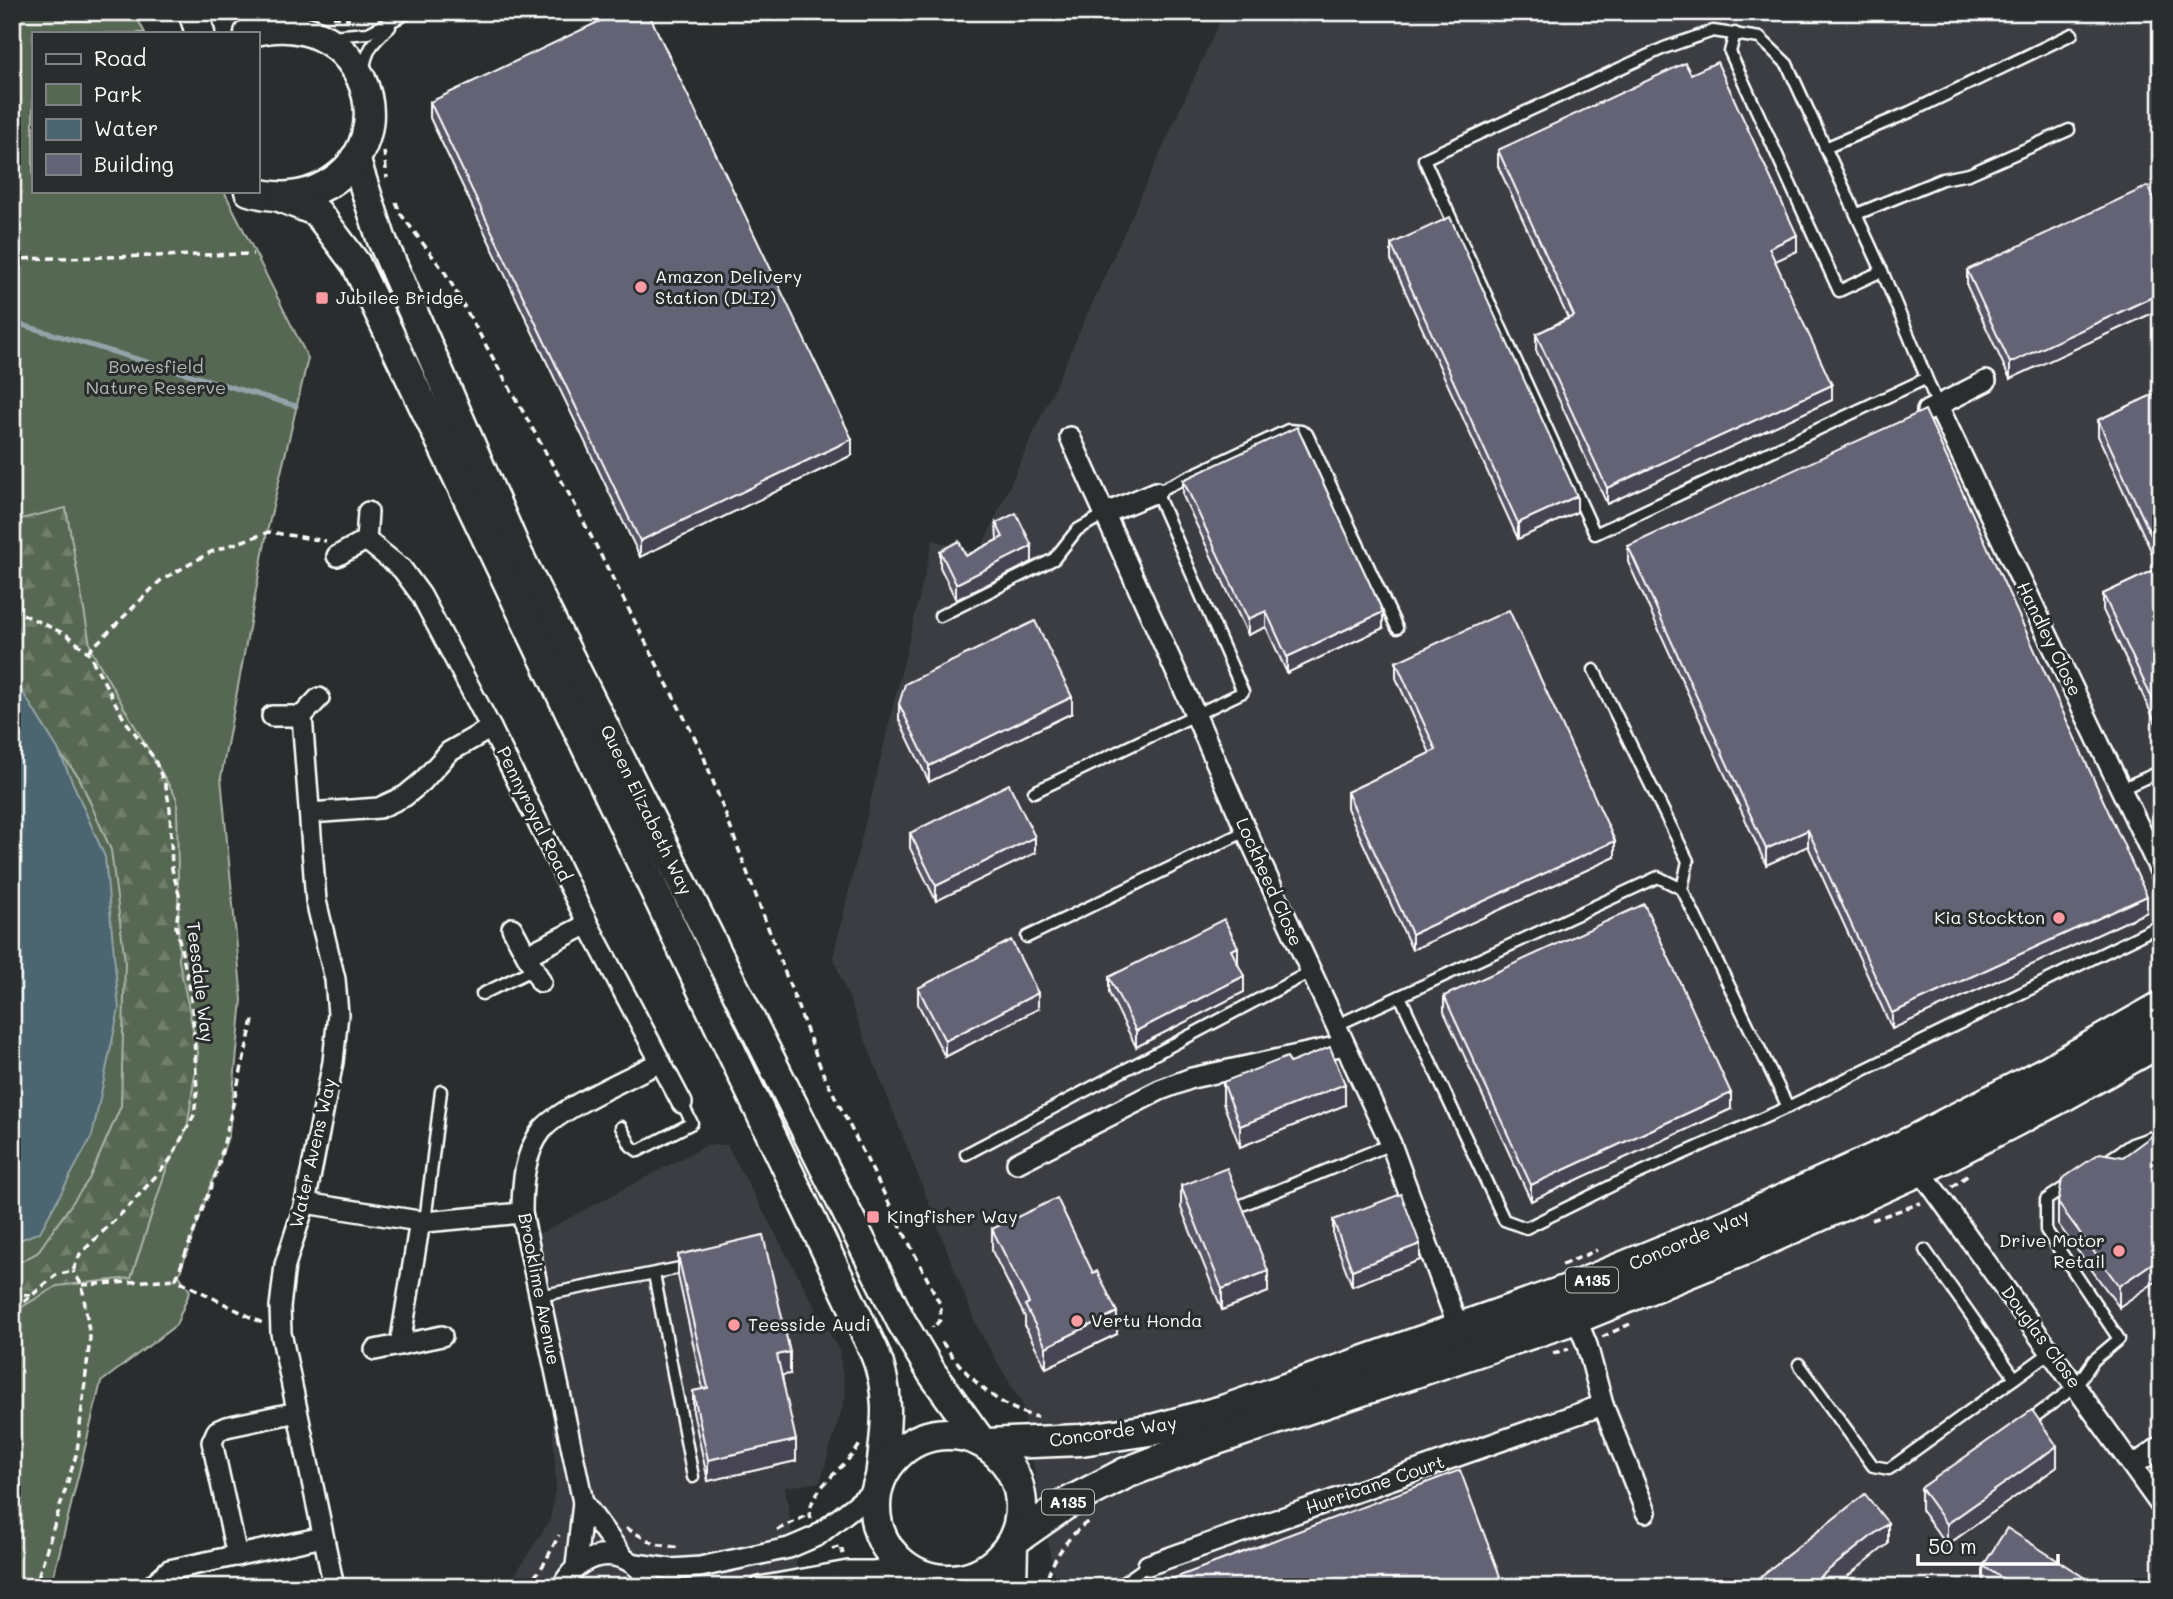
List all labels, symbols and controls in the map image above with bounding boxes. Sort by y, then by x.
legend [32,32,259,192]
text: Road [94,44,146,71]
text: Park [94,80,142,107]
text: Water [94,114,158,141]
text: Building [94,150,174,177]
place label: Amazon Delivery Station (DLI2) [655,264,802,309]
marker: Amazon Delivery Station (DLI2) [633,279,649,295]
place label: Jubilee Bridge [336,285,464,309]
marker: Jubilee Bridge [314,290,330,306]
park label: Bowesfield Nature Reserve [86,354,226,399]
street label: Handley Close [2012,577,2088,700]
street label: Queen Elizabeth Way [595,721,699,899]
street label: Pennyroyal Road [492,742,578,885]
street label: Lockheed Close [1231,814,1309,949]
place label: Kia Stockton [1934,905,2045,929]
marker: Kia Stockton [2051,910,2067,926]
street label: Teesdale Way [182,920,220,1044]
street label: Water Avens Way [283,1075,341,1230]
street label: Concorde Way [1625,1203,1752,1275]
place label: Kingfisher Way [887,1204,1018,1228]
marker: Kingfisher Way [865,1209,881,1225]
street label: Brooklime Avenue [513,1211,567,1367]
place label: Drive Motor Retail [1999,1228,2105,1273]
marker: Drive Motor Retail [2111,1243,2127,1259]
road number: A135 [1566,1268,1618,1292]
street label: Douglas Close [1996,1280,2087,1393]
place label: Vertu Honda [1091,1308,1202,1332]
place label: Teesside Audi [748,1312,871,1336]
marker: Vertu Honda [1069,1313,1085,1329]
marker: Teesside Audi [726,1317,742,1333]
street label: Concorde Way [1048,1410,1178,1452]
street label: Hurricane Court [1302,1449,1447,1519]
road number: A135 [1042,1490,1094,1514]
scale bar [1918,1522,2058,1566]
text: 50 m [1928,1532,1977,1559]

